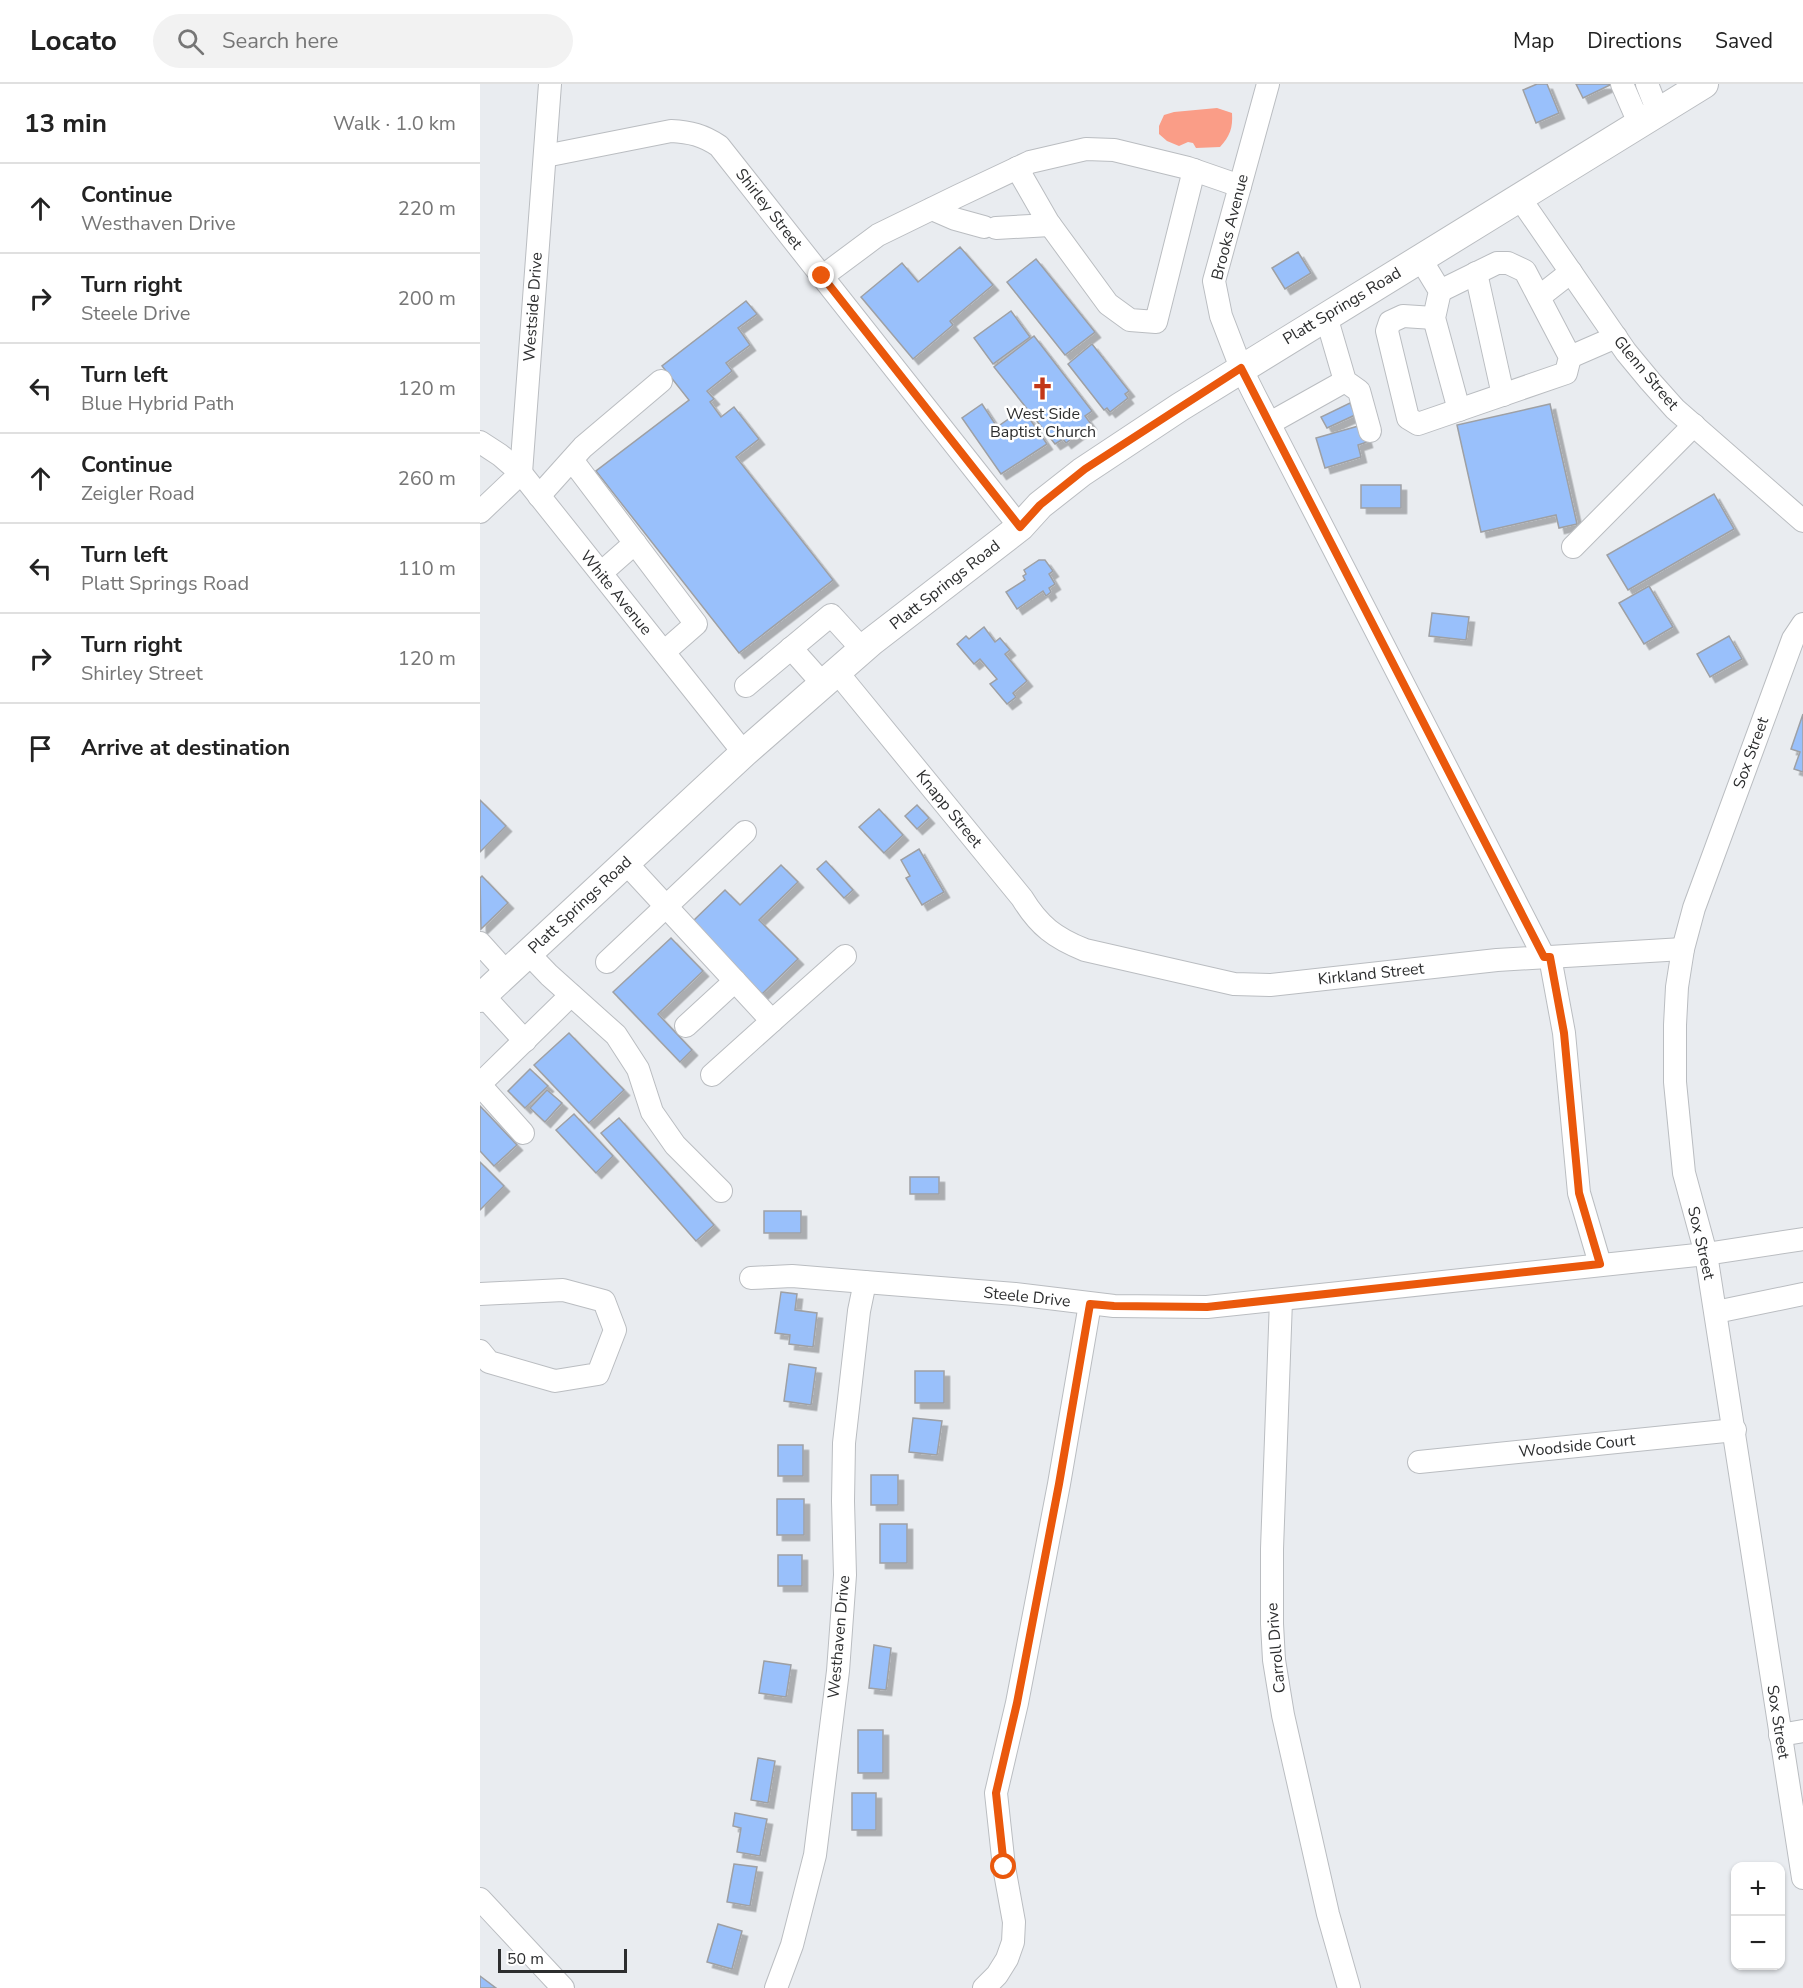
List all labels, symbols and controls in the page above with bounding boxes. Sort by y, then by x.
search box [153,14,573,68]
text: Locato [30,22,117,60]
icon: search [174,25,207,58]
text: Search here [222,26,339,56]
text: Map [1513,27,1554,55]
text: Directions [1587,27,1682,55]
text: Saved [1715,27,1773,55]
text: 13 min [24,106,107,141]
text: Walk · 1.0 km [333,110,456,137]
street label: Shirley Street [730,164,808,254]
street label: Brooks Avenue [1206,172,1254,282]
text: Continue [81,180,172,210]
icon: ahead [24,192,57,225]
text: 220 m [398,195,456,222]
text: Westhaven Drive [81,210,236,237]
street label: Westside Drive [518,252,548,362]
route end [808,262,834,288]
street label: Platt Springs Road [1279,262,1405,350]
text: Turn right [81,270,182,300]
icon: right [24,282,57,315]
text: 200 m [398,285,456,312]
text: Steele Drive [81,300,190,327]
street label: Glenn Street [1608,331,1684,415]
text: Turn left [81,360,168,390]
icon: left [24,372,57,405]
text: 120 m [398,375,456,402]
church icon: West Side Baptist Church [1030,376,1056,402]
text: Blue Hybrid Path [81,390,234,417]
place label: West Side Baptist Church [990,403,1096,443]
text: Continue [81,450,172,480]
icon: ahead [24,462,57,495]
text: 260 m [398,465,456,492]
text: Zeigler Road [81,480,195,507]
street label: Platt Springs Road [885,535,1005,635]
text: Turn left [81,540,168,570]
street label: White Avenue [575,546,657,640]
icon: left [24,552,57,585]
text: 110 m [398,555,456,582]
text: Platt Springs Road [81,570,249,597]
text: Turn right [81,630,182,660]
icon: right [24,642,57,675]
text: 120 m [398,645,456,672]
text: Shirley Street [81,660,203,687]
street label: Sox Street [1728,714,1774,792]
icon: arrive [24,732,57,765]
text: Arrive at destination [81,733,290,763]
street label: Knapp Street [911,766,987,853]
street label: Platt Springs Road [523,851,637,959]
street label: Kirkland Street [1317,957,1426,991]
street label: Sox Street [1682,1204,1720,1282]
street label: Steele Drive [982,1281,1072,1313]
street label: Woodside Court [1518,1429,1637,1463]
street label: Westhaven Drive [823,1574,855,1700]
street label: Carroll Drive [1261,1602,1291,1694]
street label: Sox Street [1761,1683,1795,1761]
route start [990,1853,1016,1879]
map controls [1731,1862,1785,1970]
button: + [1731,1862,1785,1916]
button: − [1731,1916,1785,1970]
scale bar [498,1946,627,1974]
text: 50 m [507,1948,544,1970]

